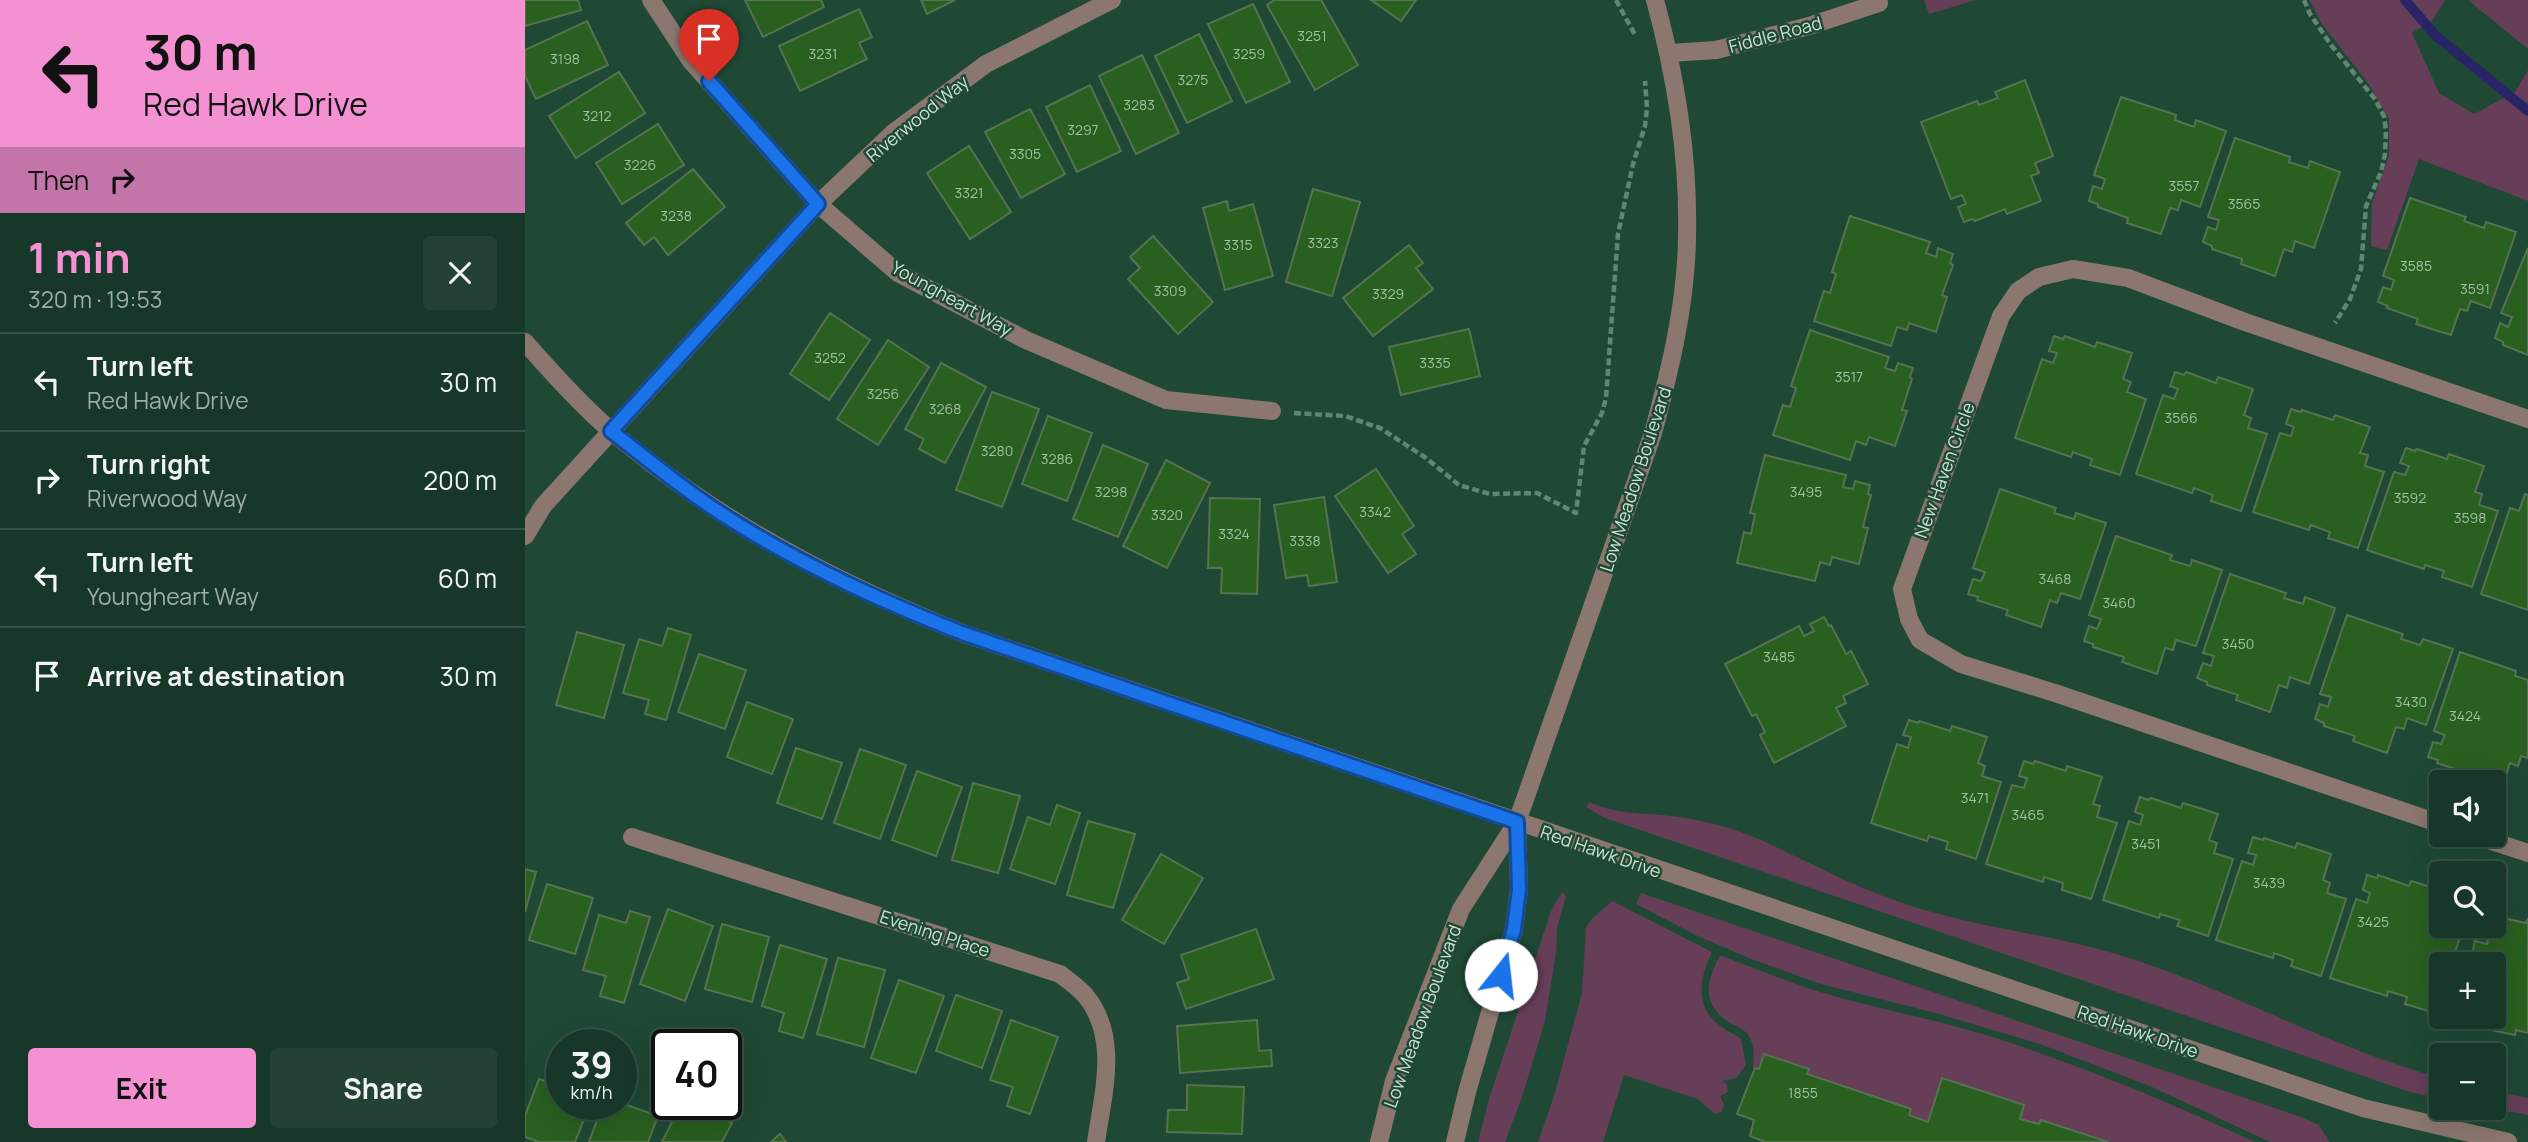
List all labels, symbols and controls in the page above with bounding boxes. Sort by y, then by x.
pin [679,9,739,81]
street label: Fiddle Road [1726,10,1824,58]
text: 30 m [143,18,258,85]
icon: arrive [690,20,728,58]
house number: 3251 [1297,26,1327,45]
icon: left [28,28,119,119]
house number: 3231 [809,44,837,63]
house number: 3259 [1233,44,1265,63]
house number: 3198 [550,49,580,68]
street label: Riverwood Way [861,69,974,167]
house number: 3275 [1178,70,1208,89]
text: Red Hawk Drive [143,82,368,126]
house number: 3283 [1123,95,1155,114]
house number: 3212 [582,106,612,125]
house number: 3297 [1067,120,1099,139]
house number: 3305 [1009,144,1041,163]
house number: 3226 [624,155,656,174]
icon: right [103,161,141,199]
text: Then [28,162,89,198]
house number: 3557 [2169,176,2199,195]
house number: 3321 [955,183,983,202]
house number: 3565 [2228,194,2260,213]
house number: 3238 [660,206,692,225]
text: 1 min [28,228,131,286]
house number: 3323 [1307,233,1339,252]
house number: 3315 [1223,235,1253,254]
button: close [423,236,497,310]
street label: Youngheart Way [887,255,1017,341]
house number: 3585 [2400,256,2432,275]
house number: 3591 [2460,279,2490,298]
house number: 3309 [1154,281,1186,300]
text: 320 m · 19:53 [28,283,163,315]
house number: 3329 [1372,284,1404,303]
text: Turn left [87,348,194,384]
house number: 3252 [814,348,846,367]
house number: 3335 [1419,353,1451,372]
icon: left [28,363,66,401]
text: 30 m [440,364,497,400]
house number: 3517 [1835,367,1863,386]
street label: Low Meadow Boulevard [1594,383,1676,575]
text: Red Hawk Drive [87,384,249,416]
house number: 3256 [867,384,899,403]
house number: 3268 [929,399,961,418]
street label: New Haven Circle [1908,399,1980,541]
house number: 3566 [2164,408,2198,427]
house number: 3280 [981,441,1013,460]
text: Turn right [87,446,211,482]
house number: 3286 [1041,449,1073,468]
icon: right [28,461,66,499]
text: 200 m [423,462,497,498]
text: Riverwood Way [87,482,247,514]
house number: 3298 [1095,482,1127,501]
house number: 3495 [1790,482,1822,501]
house number: 3592 [2394,488,2426,507]
house number: 3342 [1359,502,1391,521]
house number: 3320 [1151,505,1183,524]
house number: 3598 [2454,508,2486,527]
house number: 3324 [1218,524,1250,543]
house number: 3338 [1289,531,1321,550]
text: Turn left [87,544,194,580]
icon: left [28,559,66,597]
text: 60 m [438,560,497,596]
house number: 3468 [2039,569,2071,588]
text: Youngheart Way [87,580,259,612]
house number: 3460 [2102,593,2136,612]
house number: 3450 [2222,634,2254,653]
house number: 3485 [1763,647,1795,666]
icon: arrive [28,657,66,695]
text: Arrive at destination [87,658,345,694]
text: 30 m [440,658,497,694]
house number: 3430 [2395,692,2427,711]
house number: 3424 [2449,706,2481,725]
map controls [2429,770,2506,1120]
button: sound [2429,770,2506,847]
house number: 3471 [1961,788,1989,807]
house number: 3465 [2012,805,2044,824]
street label: Red Hawk Drive [1537,819,1665,883]
house number: 3451 [2131,834,2161,853]
button: search [2429,861,2506,938]
house number: 3439 [2253,873,2285,892]
street label: Evening Place [877,904,993,962]
house number: 3425 [2357,912,2389,931]
street label: Low Meadow Boulevard [1378,921,1466,1111]
position arrow [1464,938,1538,1012]
button: + [2429,952,2506,1029]
street label: Red Hawk Drive [2074,999,2202,1063]
speed limit sign: 40 [651,1029,742,1120]
text: 39 [570,1041,613,1089]
button: − [2429,1043,2506,1120]
button: Exit [28,1048,256,1128]
button: Share [270,1048,497,1128]
text: km/h [571,1080,612,1104]
house number: 1855 [1788,1083,1818,1102]

